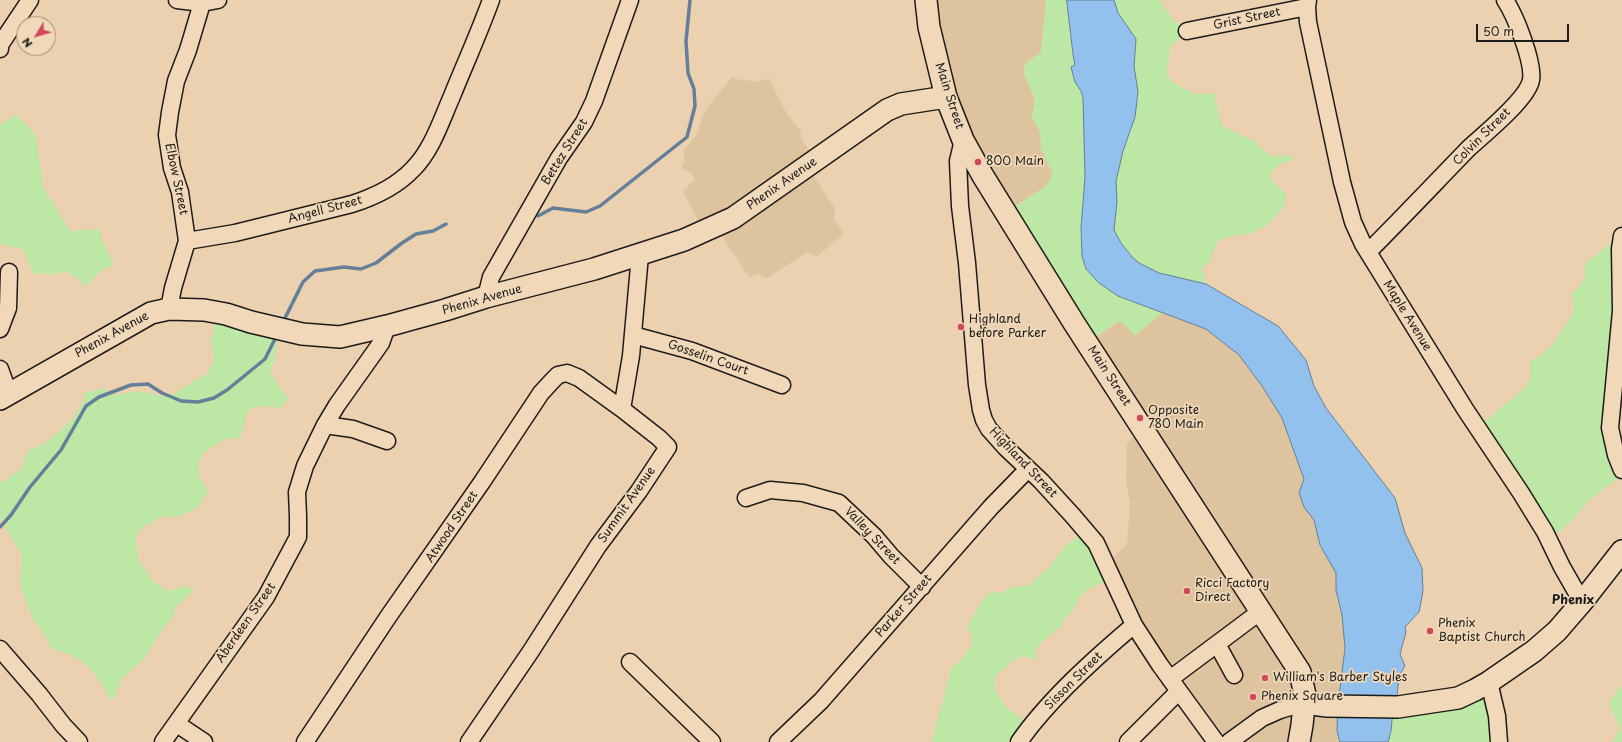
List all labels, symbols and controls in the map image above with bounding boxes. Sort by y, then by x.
street label: Grist Street [1212,5,1282,33]
north arrow [16,16,56,56]
scale bar [1478,16,1571,42]
text: 50 m [1483,22,1514,40]
text: N [18,34,36,52]
street label: Main Street [932,61,966,131]
street label: Colvin Street [1450,105,1514,169]
street label: Bettez Street [539,116,591,188]
street label: Elbow Street [161,142,191,216]
street label: Phenix Avenue [744,155,820,213]
place label: 800 Main [986,155,1044,169]
marker: 800 Main [973,157,983,167]
street label: Angell Street [286,193,364,227]
street label: Maple Avenue [1380,278,1434,354]
street label: Phenix Avenue [441,282,523,318]
street label: Phenix Avenue [73,309,151,361]
place label: Highland before Parker [969,313,1046,341]
marker: Highland before Parker [956,322,966,332]
street label: Gosselin Court [666,337,750,379]
street label: Main Street [1084,343,1134,409]
place label: Opposite 780 Main [1148,404,1204,432]
marker: Opposite 780 Main [1135,413,1145,423]
street label: Highland Street [986,425,1060,501]
street label: Summit Avenue [595,464,659,546]
street label: Atwood Street [423,488,481,566]
street label: Valley Street [841,504,903,568]
street label: Parker Street [873,572,935,640]
place label: Ricci Factory Direct [1195,577,1269,605]
street label: Aberdeen Street [213,580,279,666]
marker: Ricci Factory Direct [1182,586,1192,596]
district label: Phenix [1552,592,1594,608]
place label: Phenix Baptist Church [1438,617,1525,645]
marker: Phenix Baptist Church [1425,626,1435,636]
street label: Sisson Street [1042,649,1106,713]
place label: William's Barber Styles [1273,671,1407,685]
marker: William's Barber Styles [1260,673,1270,683]
place label: Phenix Square [1261,690,1343,704]
marker: Phenix Square [1248,692,1258,702]

